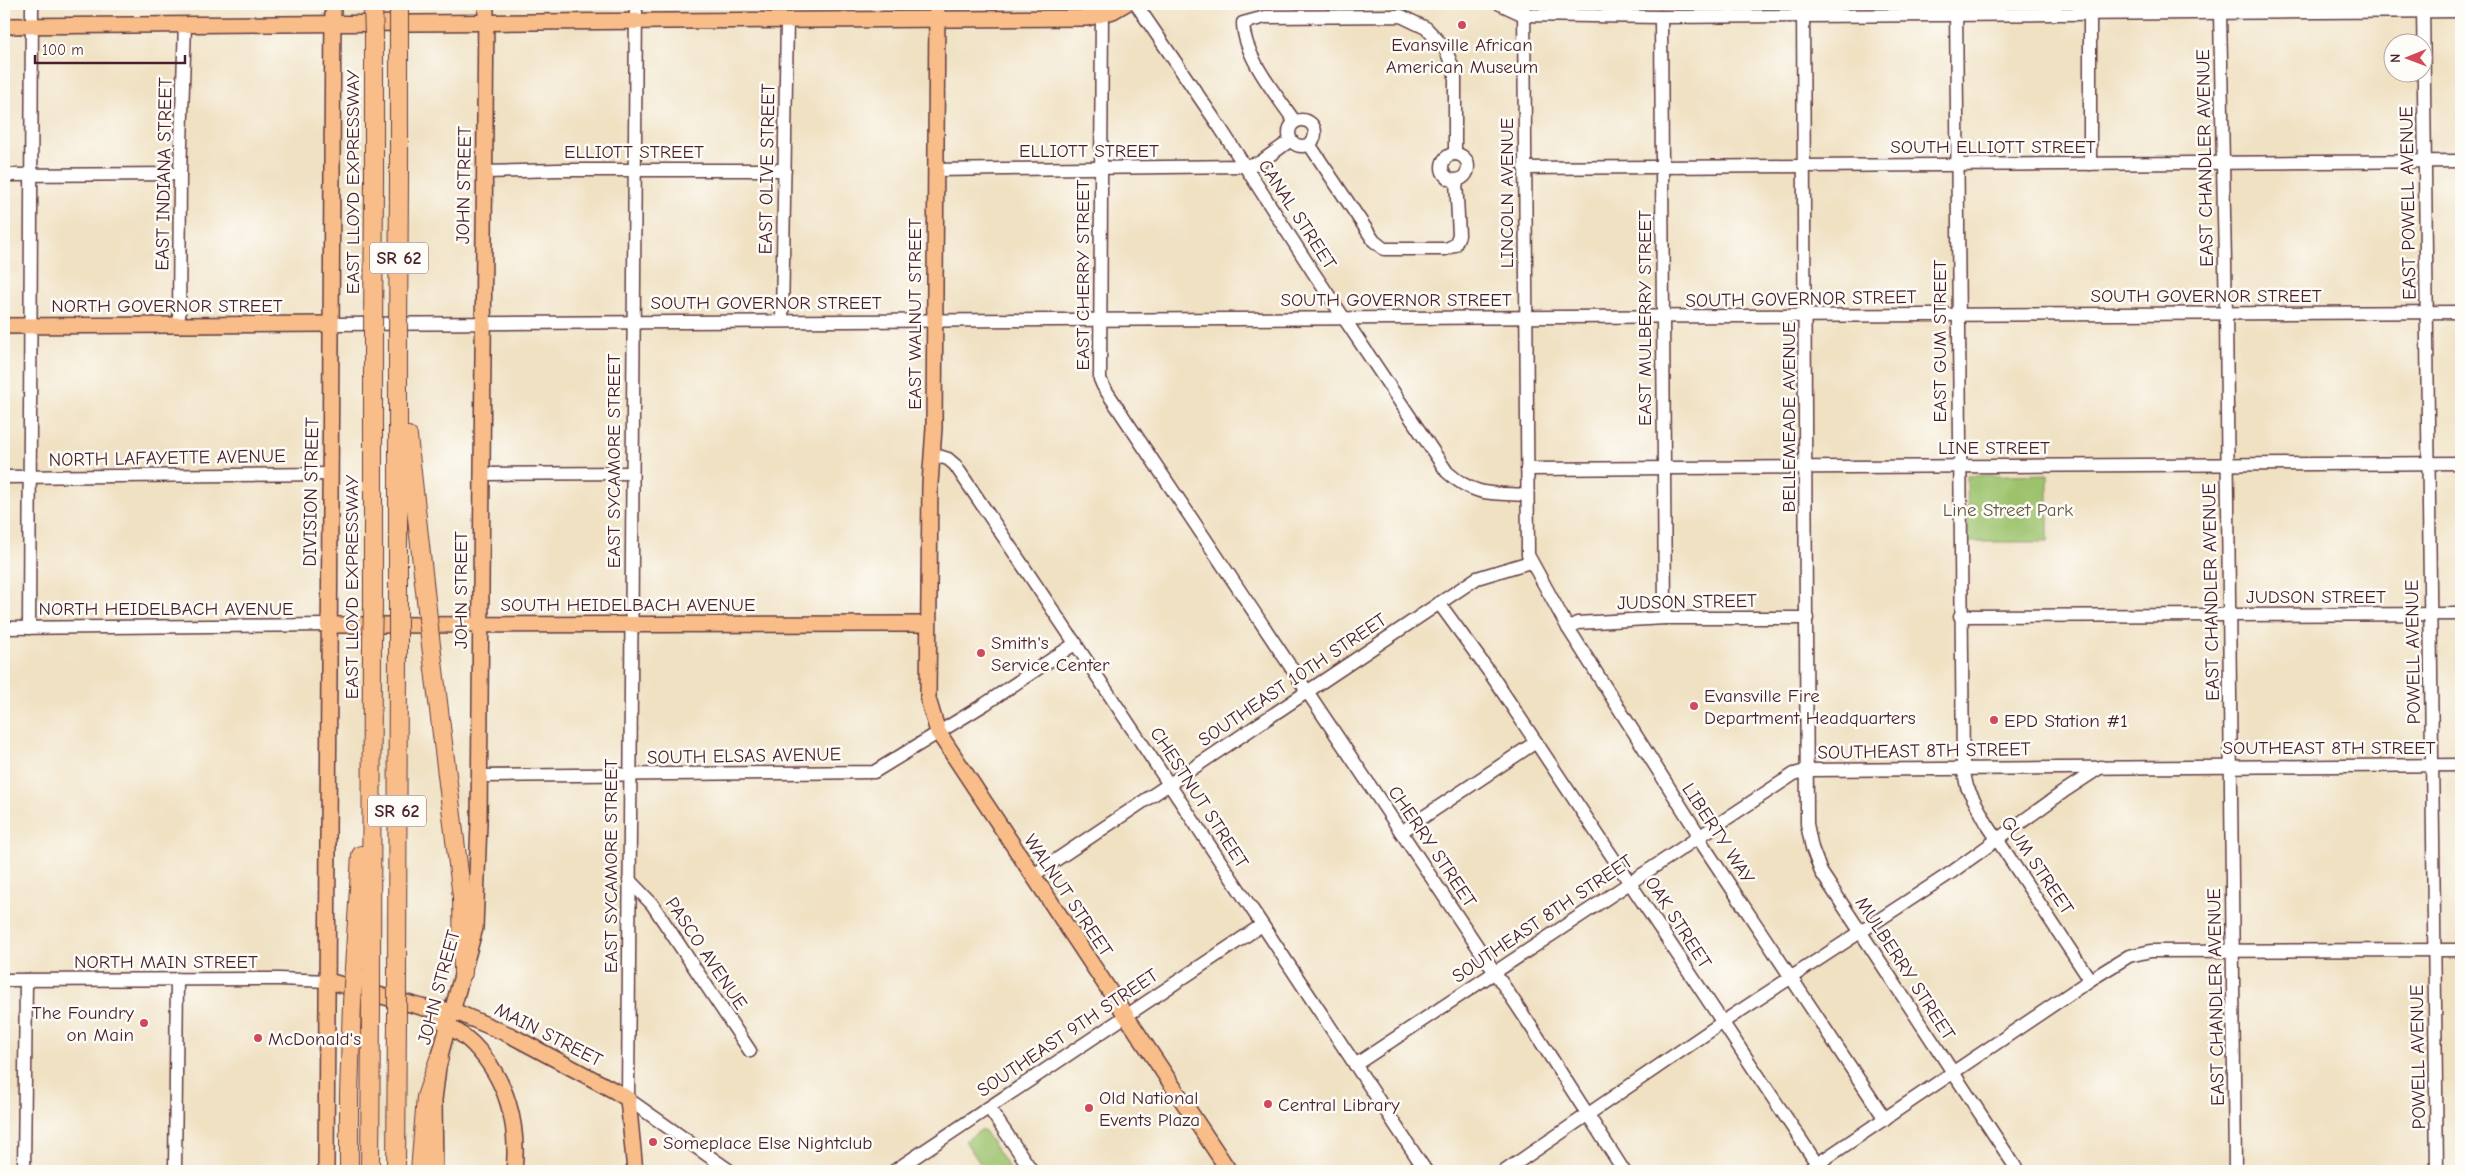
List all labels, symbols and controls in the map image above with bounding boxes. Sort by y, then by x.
marker: Evansville African American Museum [1456,19,1468,31]
scale bar [35,32,185,64]
north arrow [2382,32,2432,82]
place label: Evansville African American Museum [1386,34,1538,78]
text: 100 m [42,41,84,59]
street label: EAST CHANDLER AVENUE [2192,49,2218,267]
text: N [2387,54,2404,63]
street label: EAST LLOYD EXPRESSWAY [342,69,364,294]
street label: EAST INDIANA STREET [151,77,177,271]
street label: EAST OLIVE STREET [755,83,779,255]
street label: EAST POWELL AVENUE [2395,106,2421,300]
street label: LINCOLN AVENUE [1496,118,1518,268]
street label: JOHN STREET [452,126,476,244]
street label: SOUTH ELLIOTT STREET [1890,136,2096,158]
street label: ELLIOTT STREET [1019,140,1159,162]
street label: ELLIOTT STREET [564,141,704,163]
street label: CANAL STREET [1253,155,1341,274]
street label: EAST CHERRY STREET [1072,179,1094,370]
street label: EAST MULBERRY STREET [1634,210,1656,426]
street label: EAST WALNUT STREET [904,218,926,410]
road number: SR 62 [370,242,428,274]
street label: EAST GUM STREET [1929,260,1951,422]
street label: SOUTH GOVERNOR STREET [2090,285,2322,307]
street label: SOUTH GOVERNOR STREET [1685,286,1917,312]
street label: SOUTH GOVERNOR STREET [1280,289,1512,311]
street label: SOUTH GOVERNOR STREET [650,292,882,314]
street label: NORTH GOVERNOR STREET [51,295,283,317]
street label: BELLEMEADE AVENUE [1778,322,1800,512]
street label: EAST SYCAMORE STREET [603,354,625,568]
street label: DIVISION STREET [299,417,323,567]
street label: LINE STREET [1938,437,2050,459]
street label: NORTH LAFAYETTE AVENUE [48,445,286,471]
street label: EAST LLOYD EXPRESSWAY [341,474,363,699]
street label: EAST CHANDLER AVENUE [2198,483,2224,701]
park label: Line Street Park [1943,499,2074,521]
street label: JOHN STREET [450,531,472,649]
street label: POWELL AVENUE [2401,579,2425,724]
street label: JUDSON STREET [2246,586,2386,608]
street label: JUDSON STREET [1617,590,1757,614]
street label: SOUTH HEIDELBACH AVENUE [501,594,755,616]
street label: NORTH HEIDELBACH AVENUE [38,598,294,620]
street label: SOUTHEAST 10TH STREET [1194,608,1391,751]
place label: Smith's Service Center [991,632,1110,676]
marker: Smith's Service Center [975,647,987,659]
place label: Evansville Fire Department Headquarters [1704,685,1916,729]
marker: Evansville Fire Department Headquarters [1688,700,1700,712]
place label: EPD Station #1 [2004,710,2128,732]
marker: EPD Station #1 [1988,714,2000,726]
street label: CHESTNUT STREET [1145,723,1253,872]
street label: SOUTHEAST 8TH STREET [2222,737,2436,759]
street label: SOUTHEAST 8TH STREET [1817,738,2031,764]
street label: SOUTH ELSAS AVENUE [647,743,841,769]
street label: EAST SYCAMORE STREET [600,759,622,973]
street label: LIBERTY WAY [1677,779,1759,889]
street label: CHERRY STREET [1383,782,1481,912]
road number: SR 62 [368,796,426,826]
street label: GUM STREET [1996,812,2078,919]
street label: WALNUT STREET [1019,830,1117,961]
street label: SOUTHEAST 8TH STREET [1448,850,1637,988]
street label: OAK STREET [1640,873,1716,973]
street label: EAST CHANDLER AVENUE [2203,888,2229,1106]
street label: PASCO AVENUE [661,893,752,1014]
street label: MULBERRY STREET [1851,893,1960,1044]
street label: JOHN STREET [413,927,465,1047]
street label: NORTH MAIN STREET [74,951,258,973]
street label: SOUTHEAST 9TH STREET [973,964,1162,1102]
street label: POWELL AVENUE [2406,984,2430,1129]
street label: MAIN STREET [491,998,606,1071]
place label: The Foundry on Main [32,1002,134,1046]
marker: The Foundry on Main [138,1017,150,1029]
place label: McDonald's [268,1028,361,1050]
marker: McDonald's [252,1032,264,1044]
place label: Old National Events Plaza [1099,1087,1200,1131]
place label: Central Library [1278,1094,1400,1116]
marker: Central Library [1262,1098,1274,1110]
marker: Old National Events Plaza [1083,1102,1095,1114]
place label: Someplace Else Nightclub [663,1132,872,1154]
marker: Someplace Else Nightclub [647,1136,659,1148]

